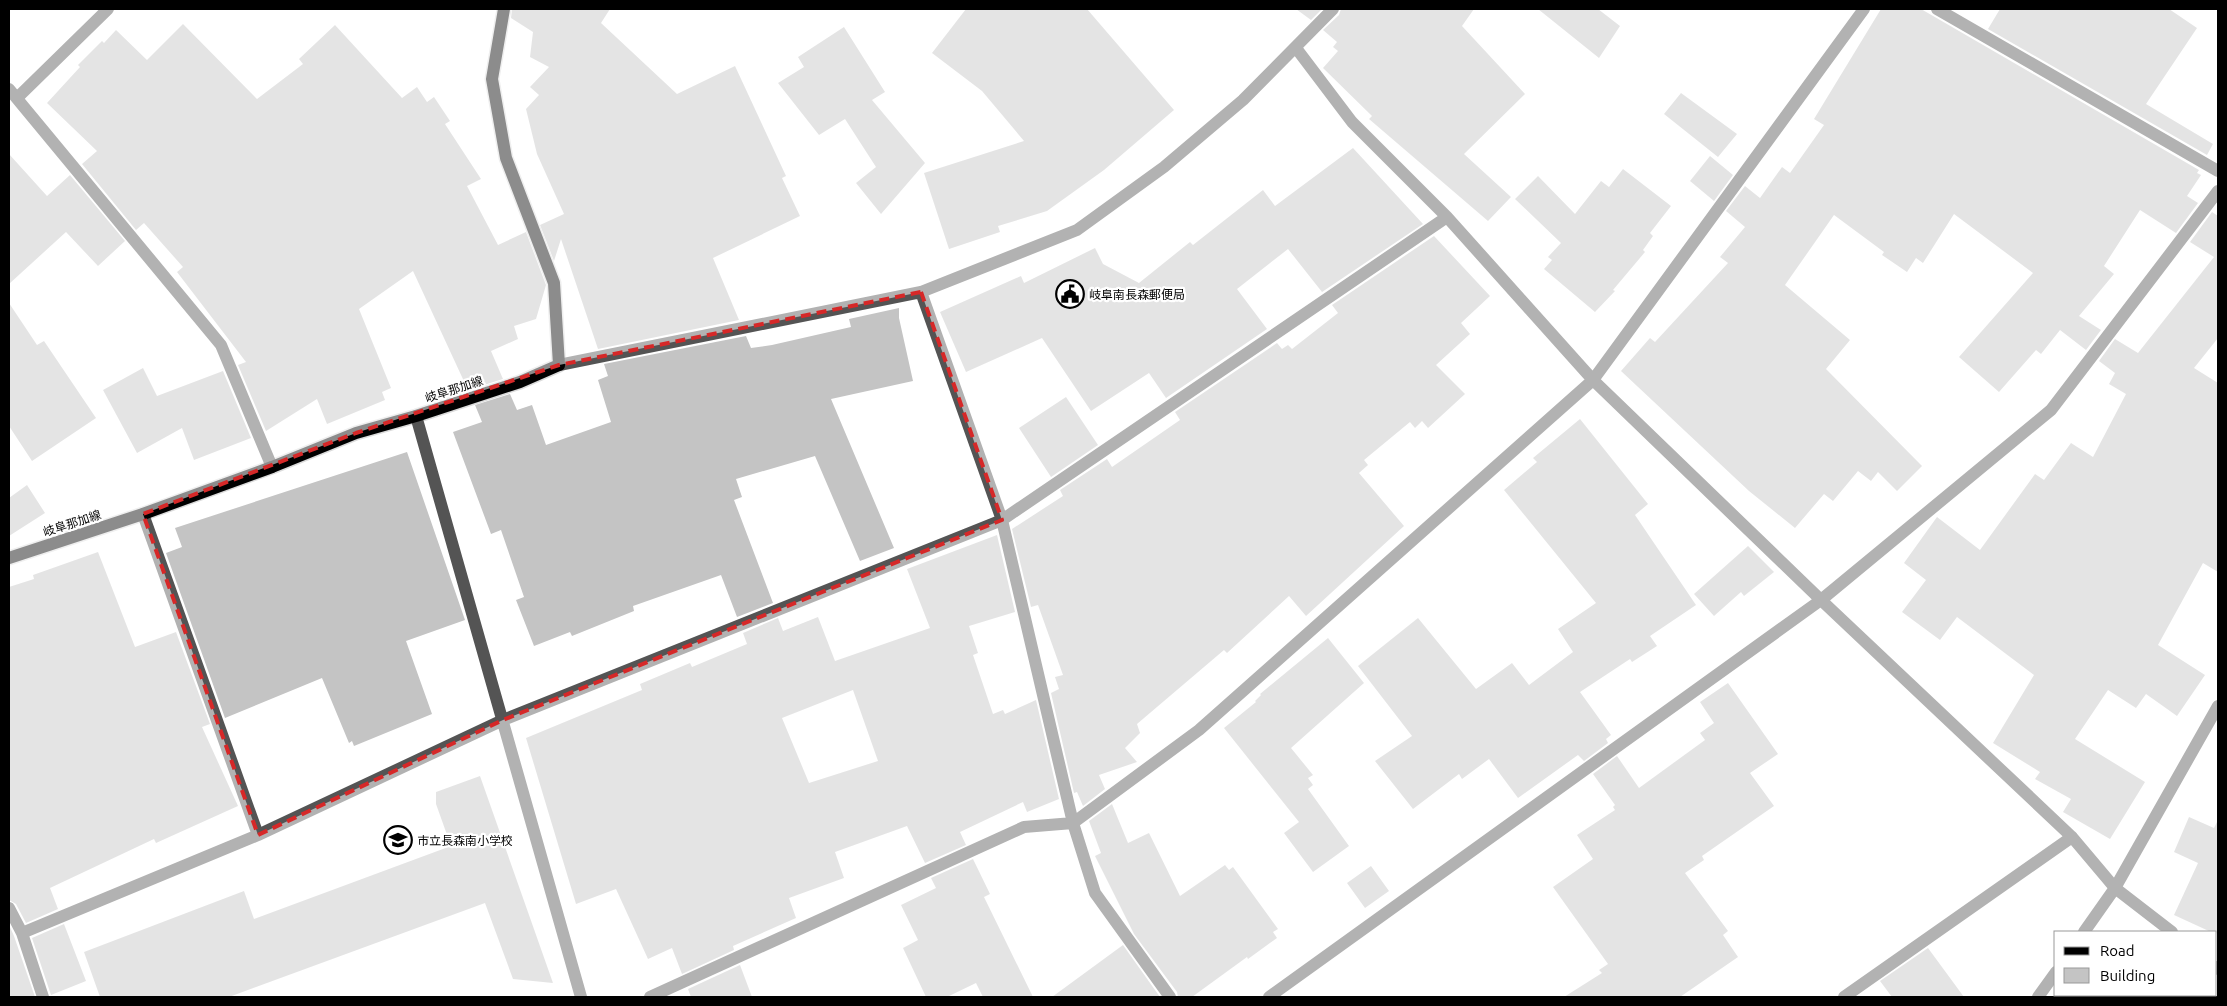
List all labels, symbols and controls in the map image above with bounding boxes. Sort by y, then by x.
public building icon: 岐阜南長森郵便局 [1055,279,1085,309]
place label: 岐阜南長森郵便局 [1089,288,1185,301]
street label: 岐阜那加線 [423,374,485,404]
street label: 岐阜那加線 [41,508,103,538]
school or university icon: 市立長森南小学校 [383,825,413,855]
place label: 市立長森南小学校 [417,834,513,847]
legend [2054,931,2217,996]
text: Road [2100,942,2135,959]
text: Building [2100,967,2155,984]

